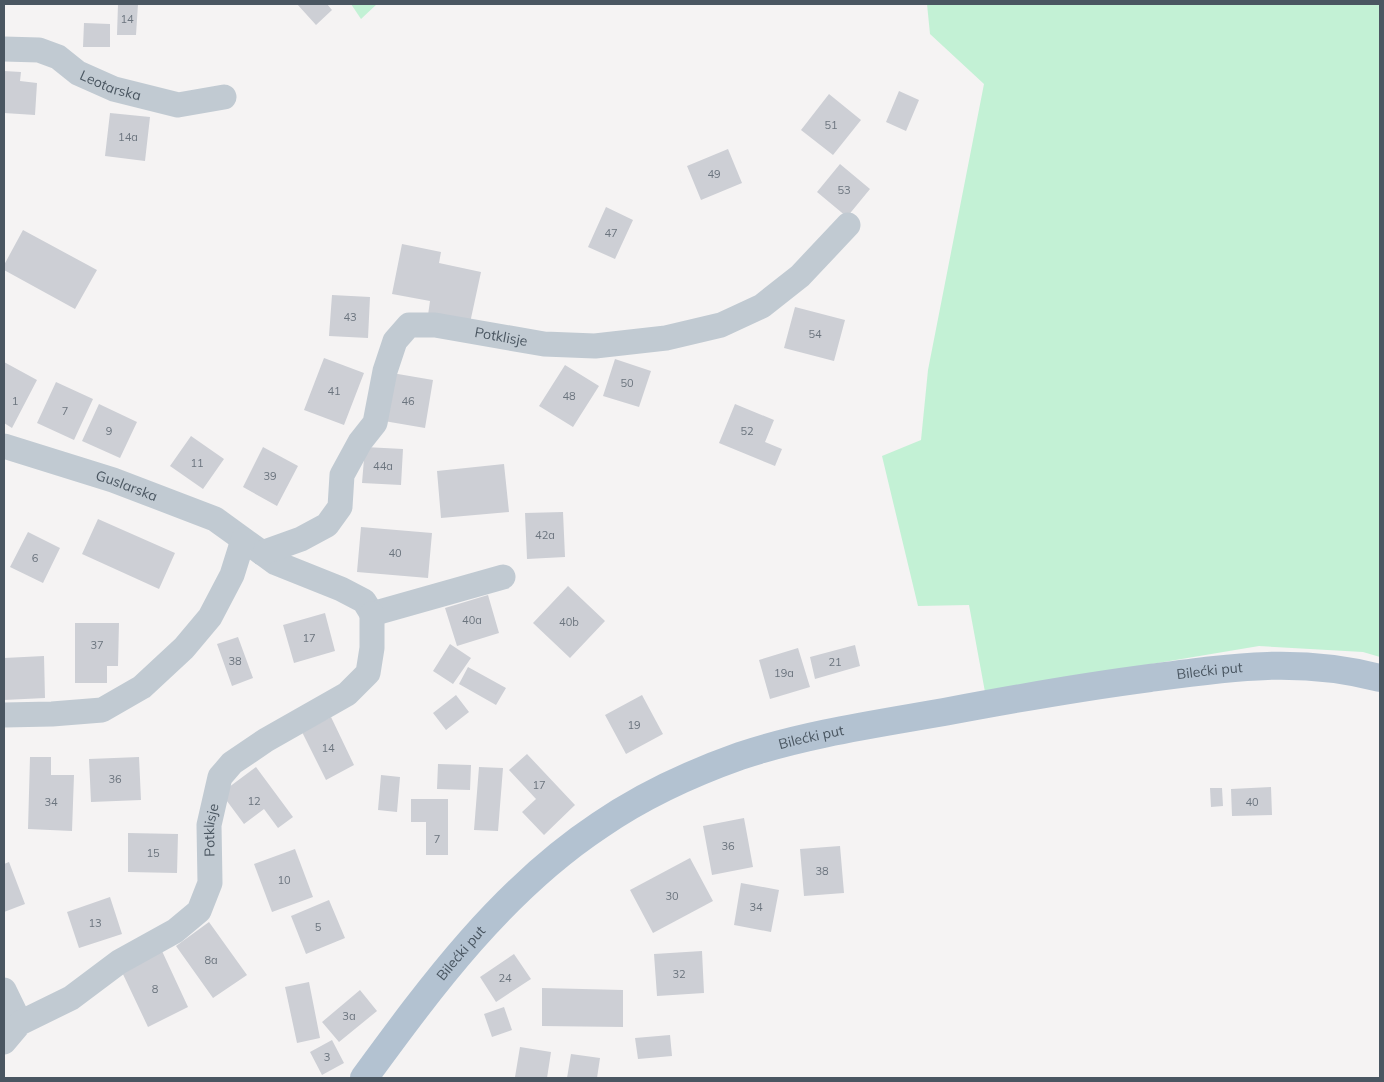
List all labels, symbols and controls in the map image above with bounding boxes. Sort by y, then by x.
house number: 14 [120,12,134,26]
street label: Leotarska [77,66,143,104]
house number: 51 [824,118,838,132]
house number: 14a [118,130,138,144]
house number: 49 [707,167,721,181]
house number: 53 [837,183,851,197]
house number: 47 [604,226,618,240]
house number: 43 [343,310,357,324]
street label: Potklisje [473,323,529,350]
house number: 54 [808,327,822,341]
house number: 50 [620,376,634,390]
house number: 41 [327,384,341,398]
house number: 48 [562,389,576,403]
house number: 1 [12,394,18,408]
house number: 46 [401,394,415,408]
house number: 7 [62,404,68,418]
house number: 9 [106,424,112,438]
house number: 52 [740,424,754,438]
house number: 11 [190,456,204,470]
house number: 44a [373,459,393,473]
street label: Guslarska [94,466,160,505]
house number: 39 [263,469,277,483]
house number: 42a [535,528,555,542]
house number: 40 [388,546,402,560]
house number: 6 [32,551,39,565]
house number: 40a [462,613,482,627]
house number: 40b [559,615,579,629]
house number: 17 [302,631,316,645]
house number: 37 [90,638,104,652]
house number: 38 [228,654,242,668]
house number: 21 [828,655,842,669]
street label: Bilećki put [1175,658,1243,683]
house number: 19a [774,666,794,680]
house number: 19 [627,718,641,732]
street label: Bilećki put [776,721,845,753]
house number: 14 [321,741,335,755]
house number: 36 [108,772,122,786]
house number: 17 [532,778,546,792]
house number: 12 [247,794,261,808]
house number: 34 [44,795,58,809]
house number: 40 [1245,795,1259,809]
street label: Potklisje [200,802,223,857]
house number: 7 [434,832,440,846]
house number: 36 [721,839,735,853]
house number: 15 [146,846,160,860]
house number: 38 [815,864,829,878]
house number: 10 [277,873,291,887]
house number: 30 [665,889,679,903]
house number: 34 [749,900,763,914]
house number: 13 [88,916,102,930]
house number: 5 [315,920,322,934]
street label: Bilećki put [432,922,489,984]
house number: 8a [204,953,218,967]
house number: 32 [672,967,686,981]
house number: 24 [498,971,512,985]
house number: 8 [152,982,159,996]
house number: 3а [342,1009,356,1023]
house number: 3 [324,1050,330,1064]

